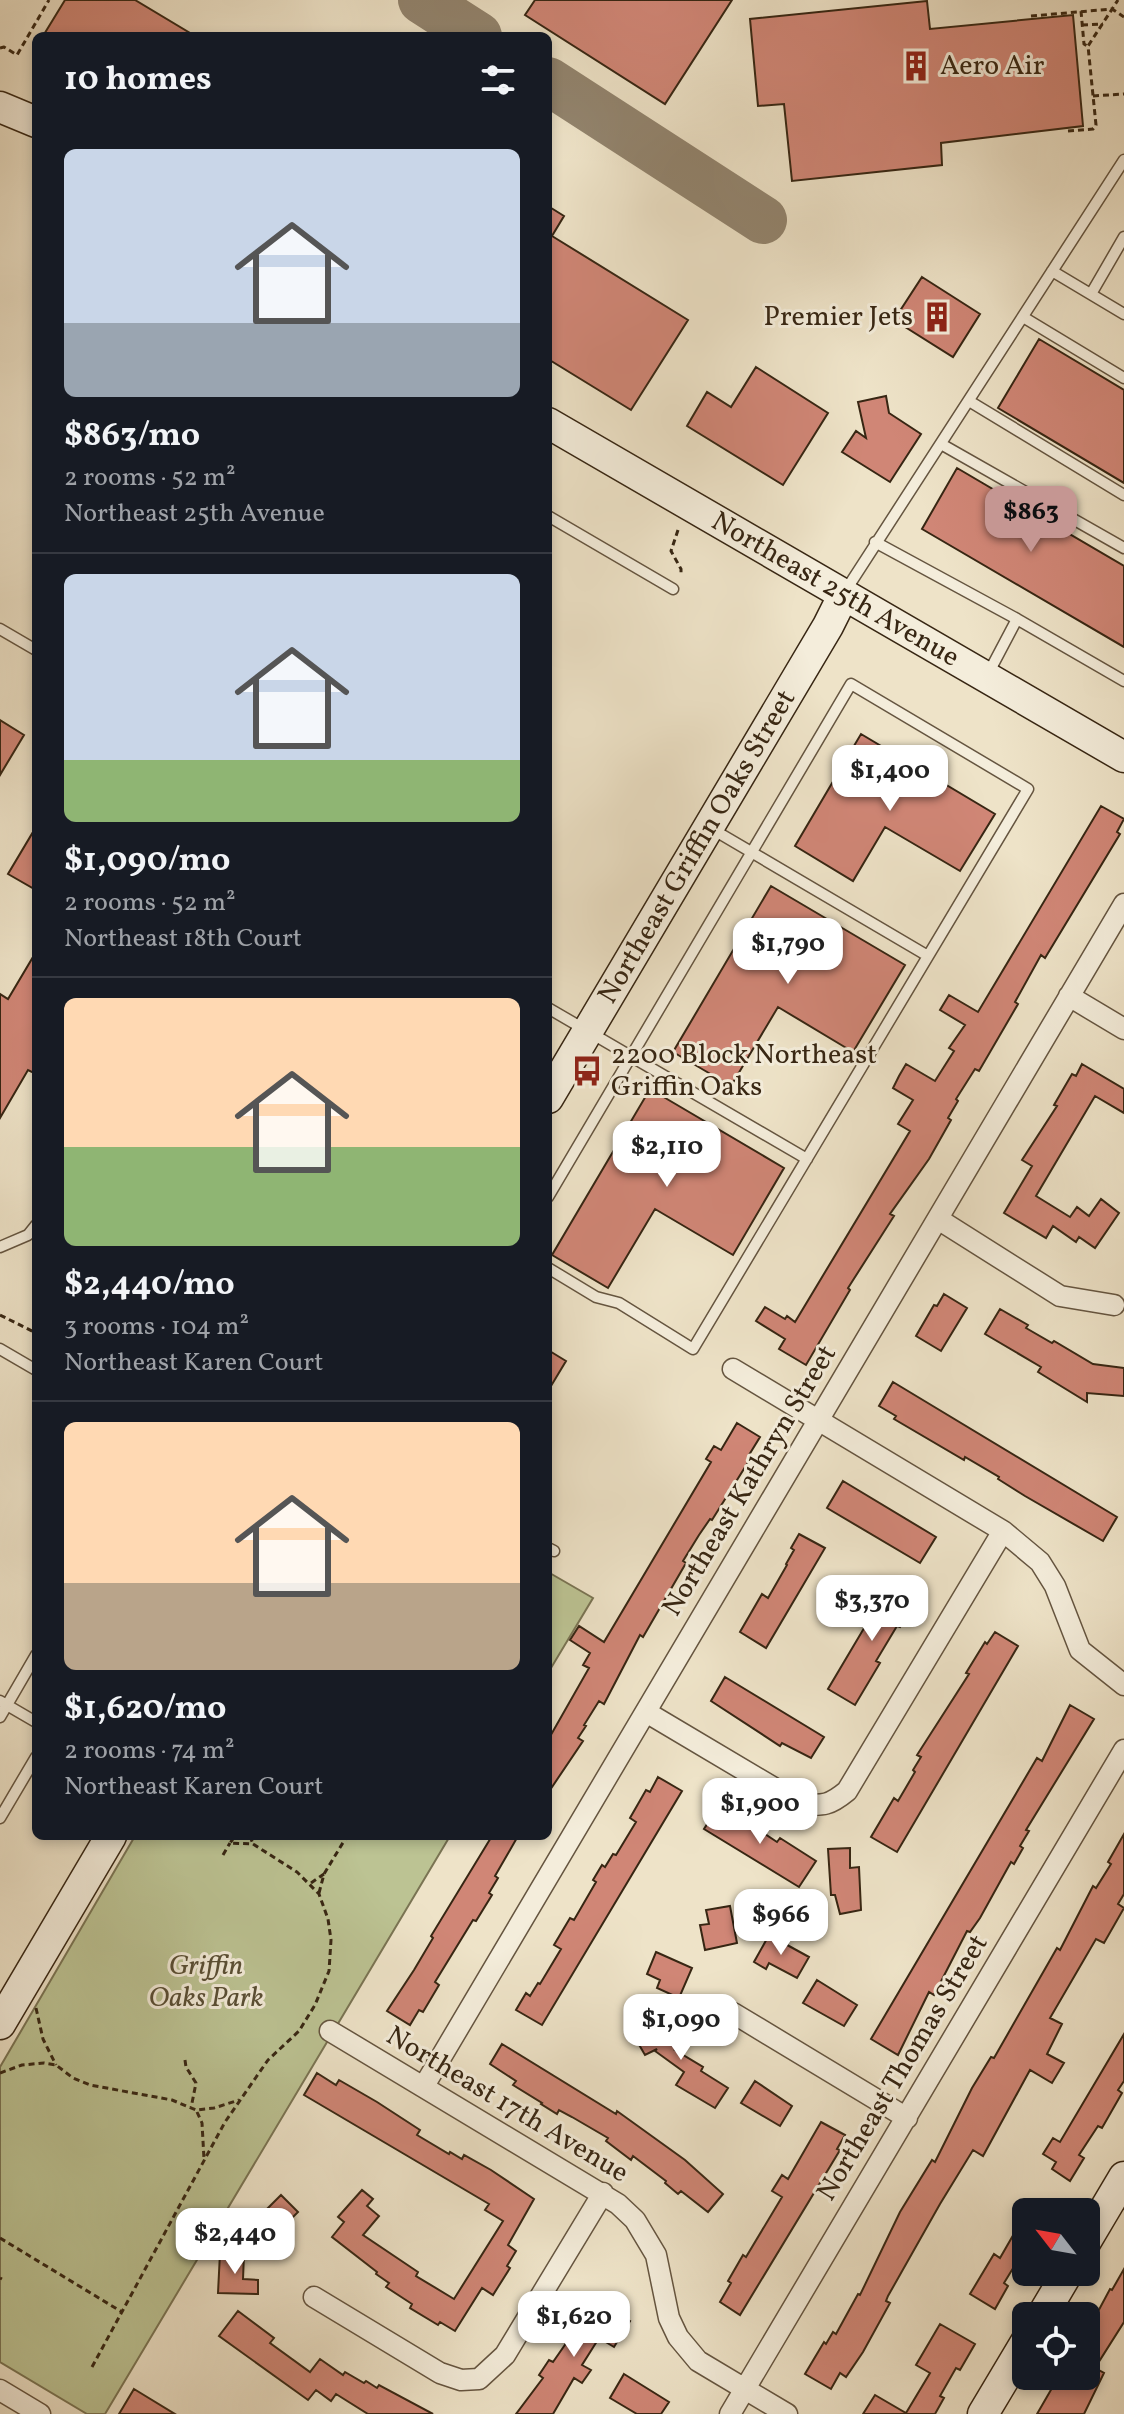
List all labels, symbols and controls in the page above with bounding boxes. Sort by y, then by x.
place label: Aero Air [940,47,1045,86]
building icon: Aero Air [899,49,933,83]
text: 10 homes [64,57,212,104]
icon: filters [476,58,520,102]
icon: home [220,201,364,345]
place label: Premier Jets [764,298,913,337]
building icon: Premier Jets [920,300,954,334]
text: $863/mo [64,413,200,460]
text: 2 rooms · 52 m² [64,460,236,496]
pin: $863 [984,486,1078,554]
text: $863 [1003,494,1059,530]
text: Northeast 25th Avenue [64,496,325,532]
street label: Northeast 25th Avenue [704,502,966,677]
icon: home [220,626,364,770]
street label: Northeast Griffin Oaks Street [589,683,805,1011]
pin: $1,400 [825,745,955,813]
text: $1,400 [850,753,930,789]
text: $1,090/mo [64,838,230,885]
text: 2 rooms · 52 m² [64,885,236,921]
pin: $1,790 [723,918,853,986]
text: Northeast 18th Court [64,921,302,957]
text: $1,790 [751,926,825,962]
place label: 2200 Block Northeast Griffin Oaks [611,1036,877,1107]
icon: home [220,1050,364,1194]
bus stop icon: 2200 Block Northeast Griffin Oaks [570,1054,604,1088]
pin: $2,110 [602,1121,732,1189]
text: $2,110 [631,1129,703,1165]
text: $2,440/mo [64,1262,235,1309]
text: 3 rooms · 104 m² [64,1309,249,1345]
street label: Northeast Kathryn Street [653,1338,847,1624]
text: Northeast Karen Court [64,1345,323,1381]
icon: home [220,1474,364,1618]
pin: $3,370 [807,1575,937,1643]
text: $3,370 [834,1583,910,1619]
text: $1,620/mo [64,1686,226,1733]
text: 2 rooms · 74 m² [64,1733,235,1769]
text: Northeast Karen Court [64,1769,323,1805]
pin: $1,900 [695,1778,825,1846]
text: $1,900 [720,1786,800,1822]
pin: $966 [734,1889,828,1957]
text: $966 [752,1897,810,1933]
street label: Northeast Thomas Street [808,1927,998,2209]
park label: Griffin Oaks Park [149,1947,263,2018]
pin: $1,090 [616,1994,746,2062]
text: $1,090 [641,2002,721,2038]
street label: Northeast 17th Avenue [378,2017,636,2193]
north arrow [1012,2198,1100,2286]
map controls [1012,2198,1100,2390]
pin: $2,440 [170,2208,300,2276]
text: $2,440 [194,2216,276,2252]
pin: $1,620 [509,2291,639,2359]
text: $1,620 [536,2299,612,2335]
button: locate [1012,2302,1100,2390]

